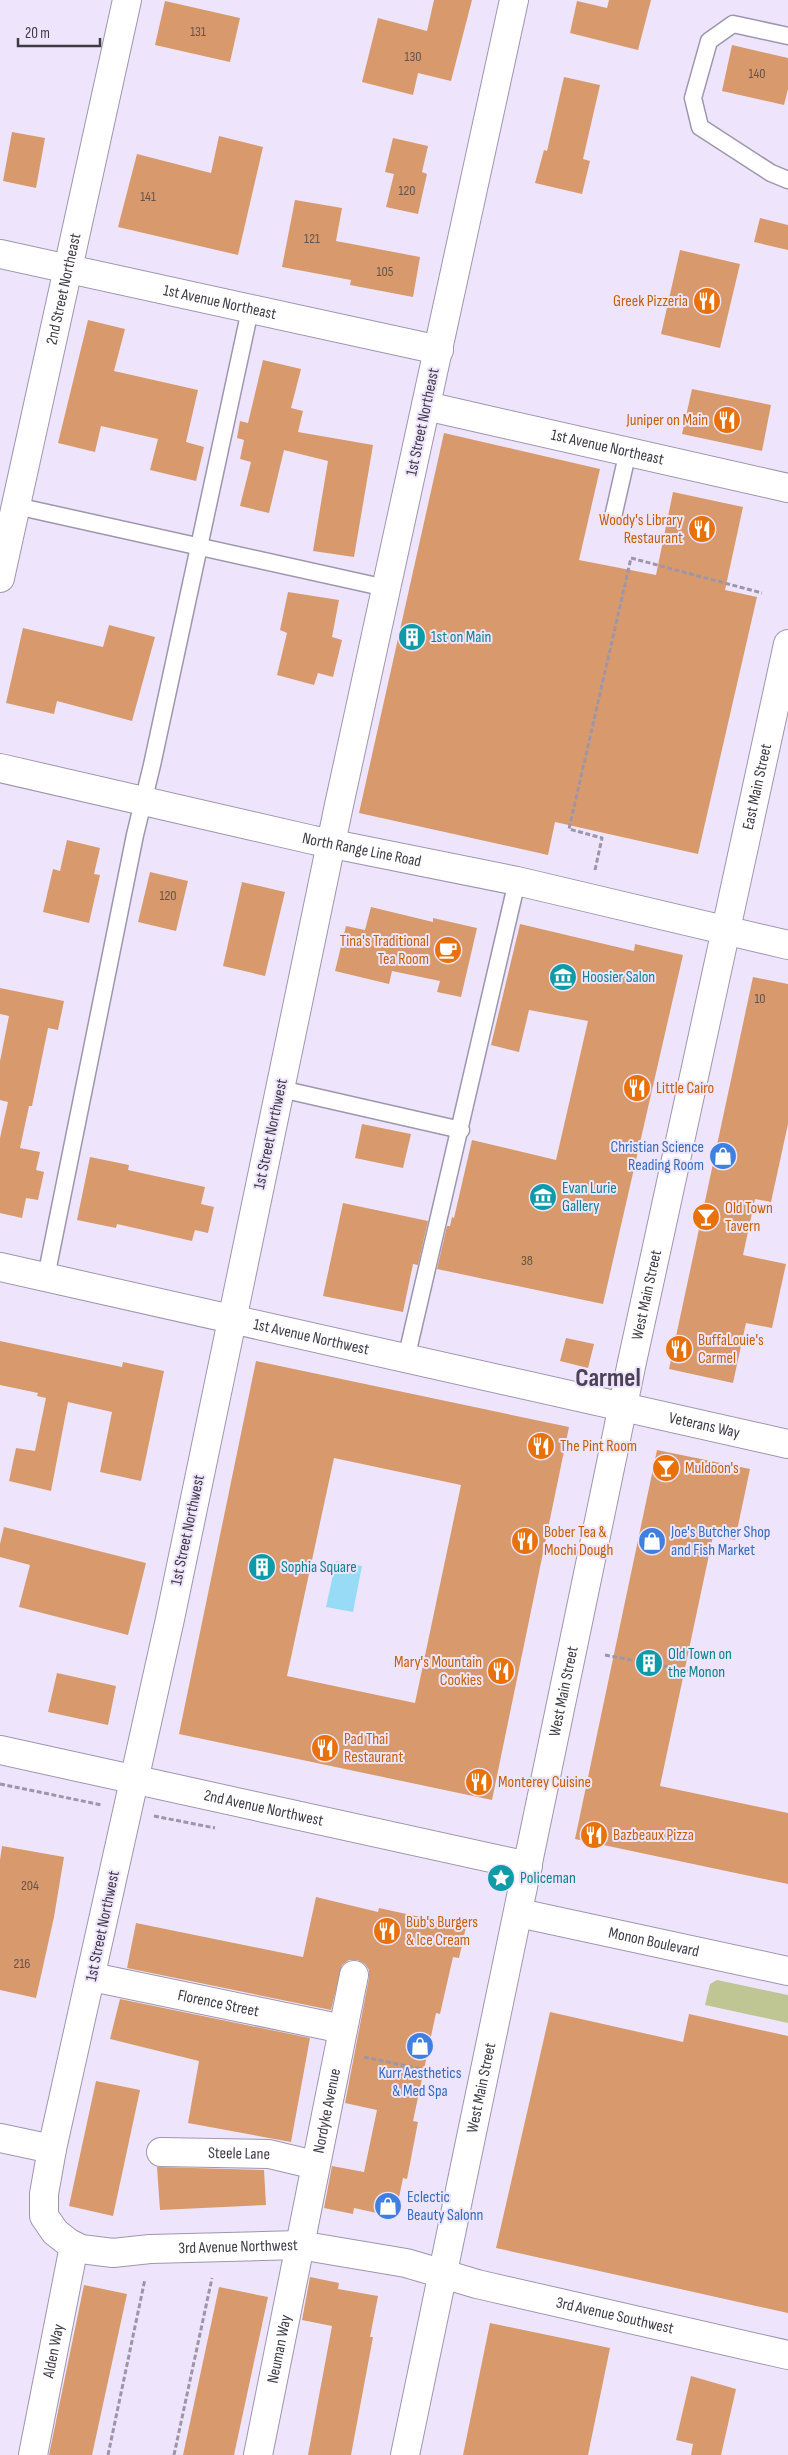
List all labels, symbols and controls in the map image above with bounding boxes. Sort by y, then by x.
scale bar [18,15,100,47]
house number: 131 [190,23,206,40]
text: 20 m [25,24,50,43]
house number: 130 [404,48,422,65]
house number: 140 [749,65,766,82]
house number: 120 [398,182,416,199]
house number: 141 [140,188,156,205]
house number: 121 [304,230,320,247]
street label: 2nd Street Northeast [42,231,85,346]
house number: 105 [377,263,394,280]
street label: 1st Avenue Northeast [162,280,278,324]
restaurant icon: Greek Pizzeria [692,286,722,316]
place label: Greek Pizzeria [613,292,688,311]
street label: 1st Street Northeast [402,366,444,478]
restaurant icon: Juniper on Main [712,405,742,435]
place label: Juniper on Main [625,411,708,430]
street label: 1st Avenue Northeast [549,425,666,469]
place label: Woody's Library Restaurant [599,511,683,548]
restaurant icon: Woody's Library Restaurant [687,514,717,544]
building icon: 1st on Main [397,622,427,652]
place label: 1st on Main [431,628,491,647]
street label: East Main Street [738,742,776,832]
street label: North Range Line Road [301,828,423,871]
house number: 120 [159,887,177,904]
place label: Tina's Traditional Tea Room [340,932,429,969]
cafe icon: Tina's Traditional Tea Room [433,935,463,965]
museum icon: Hoosier Salon [548,962,578,992]
place label: Hoosier Salon [582,968,655,987]
house number: 10 [754,990,766,1007]
restaurant icon: Little Cairo [622,1073,652,1103]
street label: 1st Street Northwest [250,1077,292,1191]
place label: Little Cairo [656,1079,714,1098]
place label: Christian Science Reading Room [610,1138,704,1175]
shop icon: Christian Science Reading Room [708,1141,738,1171]
place label: Evan Lurie Gallery [562,1179,617,1216]
museum icon: Evan Lurie Gallery [528,1182,558,1212]
place label: Old Town Tavern [725,1199,773,1236]
bar icon: Old Town Tavern [691,1202,721,1232]
street label: West Main Street [628,1248,666,1342]
house number: 38 [521,1252,533,1269]
street label: 1st Avenue Northwest [252,1315,371,1359]
place label: BuffaLouie's Carmel [698,1331,764,1368]
restaurant icon: BuffaLouie's Carmel [664,1334,694,1364]
district label: Carmel [575,1363,641,1394]
street label: Veterans Way [667,1408,742,1442]
restaurant icon: The Pint Room [526,1431,556,1461]
place label: The Pint Room [560,1437,637,1456]
bar icon: Muldoon's [651,1453,681,1483]
place label: Muldoon's [685,1459,739,1478]
street label: 1st Street Northwest [167,1473,209,1587]
place label: Bober Tea & Mochi Dough [544,1523,613,1560]
place label: Joe's Butcher Shop and Fish Market [670,1523,771,1560]
restaurant icon: Bober Tea & Mochi Dough [510,1526,540,1556]
shop icon: Joe's Butcher Shop and Fish Market [637,1526,667,1556]
building icon: Sophia Square [247,1552,277,1582]
place label: Sophia Square [281,1558,357,1577]
street label: West Main Street [545,1644,582,1738]
place label: Old Town on the Monon [668,1645,732,1682]
building icon: Old Town on the Monon [634,1648,664,1678]
place label: Mary's Mountain Cookies [394,1653,482,1690]
restaurant icon: Mary's Mountain Cookies [486,1656,516,1686]
place label: Pad Thai Restaurant [344,1730,403,1767]
restaurant icon: Pad Thai Restaurant [310,1733,340,1763]
restaurant icon: Monterey Cuisine [464,1767,494,1797]
place label: Monterey Cuisine [498,1773,591,1792]
street label: 2nd Avenue Northwest [202,1786,325,1830]
restaurant icon: Bazbeaux Pizza [579,1820,609,1850]
place label: Bazbeaux Pizza [613,1826,694,1845]
place icon: Policeman [486,1863,516,1893]
street label: 1st Street Northwest [82,1869,124,1983]
place label: Policeman [520,1869,576,1888]
house number: 204 [21,1877,39,1894]
place label: Bub's Burgers & Ice Cream [406,1913,478,1950]
restaurant icon: Bub's Burgers & Ice Cream [372,1916,402,1946]
street label: Monon Boulevard [607,1923,701,1961]
house number: 216 [14,1955,30,1972]
street label: Florence Street [176,1985,261,2021]
shop icon: Kurr Aesthetics & Med Spa [405,2031,435,2061]
street label: West Main Street [463,2041,500,2135]
place label: Kurr Aesthetics & Med Spa [379,2064,462,2101]
street label: Nordyke Avenue [309,2067,345,2155]
street label: Steele Lane [208,2143,270,2164]
place label: Eclectic Beauty Salonn [407,2188,483,2225]
shop icon: Eclectic Beauty Salonn [373,2191,403,2221]
street label: 3rd Avenue Northwest [178,2236,298,2258]
street label: 3rd Avenue Southwest [554,2293,676,2338]
street label: Neuman Way [263,2313,295,2385]
street label: Alden Way [39,2322,68,2381]

